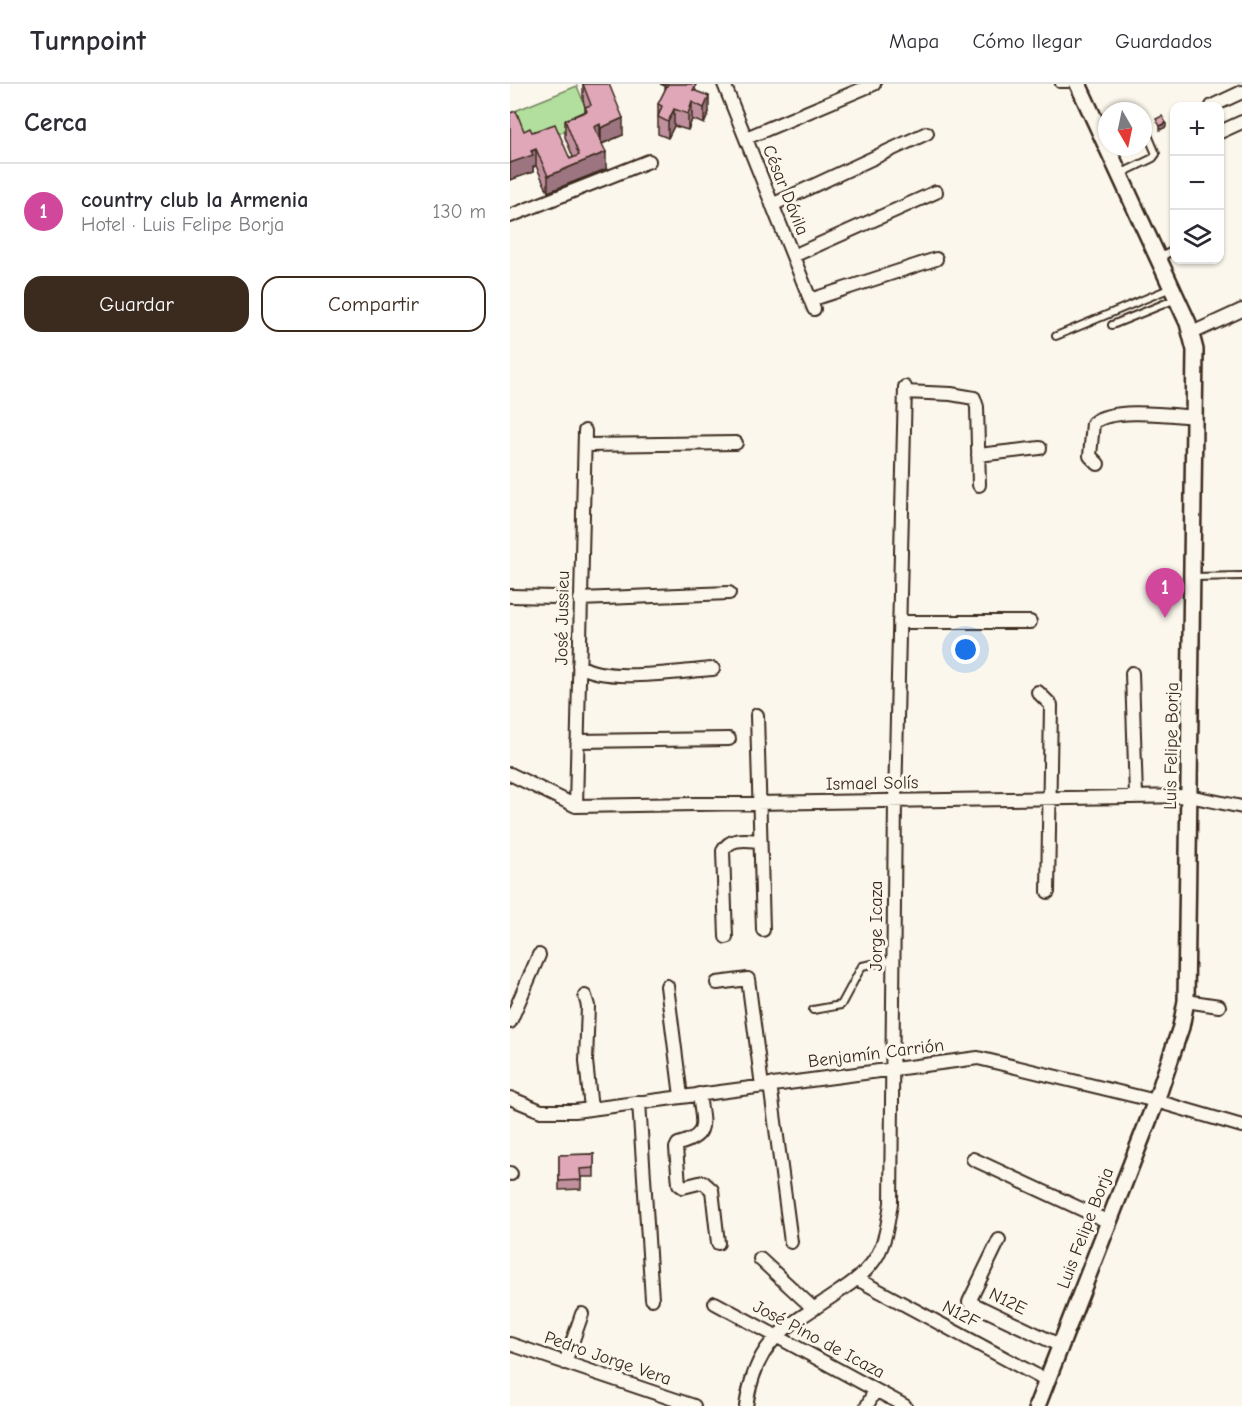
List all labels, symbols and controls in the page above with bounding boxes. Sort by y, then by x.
text: Turnpoint [30,25,146,57]
text: Mapa [889,29,939,53]
text: Cómo llegar [972,29,1082,53]
text: Guardados [1115,29,1212,53]
north arrow [1098,102,1152,156]
map controls [1170,102,1224,264]
button: + [1170,102,1224,156]
text: Cerca [24,108,88,138]
street label: César Dávila [758,142,813,238]
button: − [1170,156,1224,210]
text: country club la Armenia [81,187,308,213]
text: 1 [40,200,47,223]
text: 130 m [433,200,486,223]
button: layers [1170,210,1224,264]
text: Hotel · Luis Felipe Borja [81,213,284,236]
button: Guardar [24,276,249,332]
button: Compartir [261,276,486,332]
pin: 1 [1146,568,1184,618]
street label: José Jussieu [551,570,574,666]
your location [951,635,980,664]
street label: Luis Felipe Borja [1160,682,1183,810]
street label: Ismael Solís [825,772,919,795]
street label: Jorge Icaza [866,881,887,971]
street label: Benjamín Carrión [807,1035,945,1072]
street label: Luis Felipe Borja [1053,1165,1118,1292]
street label: N12E [986,1283,1030,1320]
street label: José Pino de Icaza [749,1296,888,1383]
street label: N12F [939,1296,983,1333]
street label: Pedro Jorge Vera [542,1327,674,1390]

